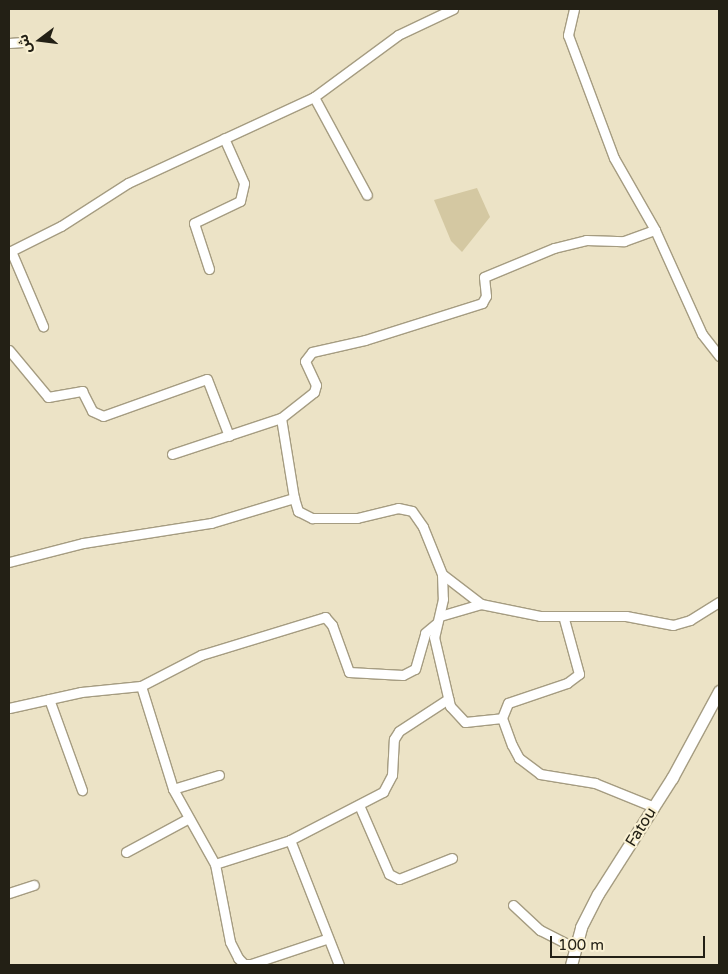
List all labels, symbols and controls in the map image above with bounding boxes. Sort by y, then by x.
north arrow [15,15,65,65]
text: ش [14,33,36,55]
street label: Fatou [622,804,660,850]
scale bar [553,926,708,958]
text: 100 m [558,936,604,954]

